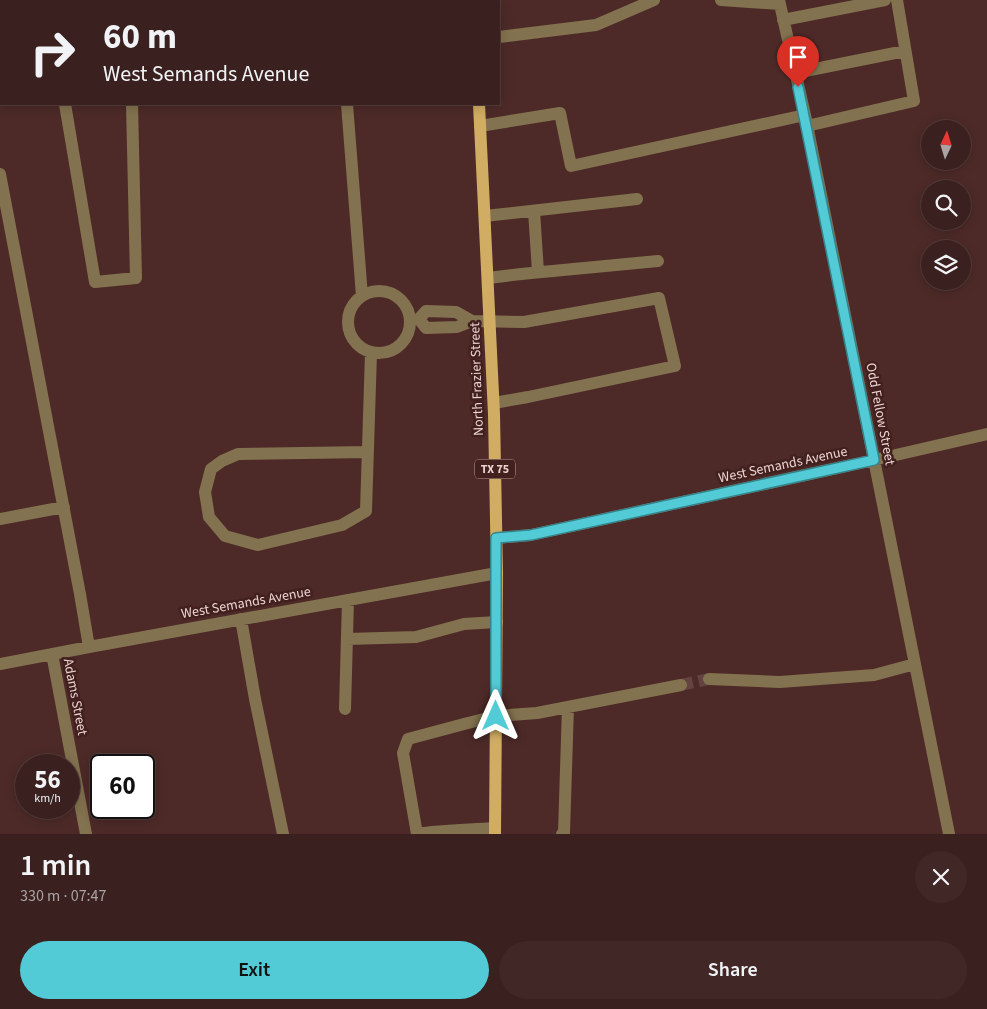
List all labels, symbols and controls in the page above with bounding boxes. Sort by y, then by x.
text: 60 m [103,12,177,62]
icon: right [20,20,85,85]
pin [777,36,819,87]
icon: arrive [784,43,812,71]
text: West Semands Avenue [103,58,309,90]
north arrow [921,120,971,170]
map controls [921,120,971,290]
button: search [921,180,971,230]
button: layers [921,240,971,290]
street label: North Frazier Street [465,321,489,436]
street label: Odd Fellow Street [860,361,900,467]
street label: West Semands Avenue [717,442,849,488]
road number: TX 75 [475,459,515,478]
street label: West Semands Avenue [180,582,312,624]
street label: Adams Street [58,657,92,737]
position arrow [469,689,521,741]
speed limit sign: 60 [90,754,155,819]
text: 56 [34,762,61,798]
text: km/h [34,790,61,807]
text: 1 min [20,844,91,887]
button: close [915,851,967,903]
text: 330 m · 07:47 [20,885,107,907]
button: Exit [20,941,489,999]
button: Share [499,941,967,999]

